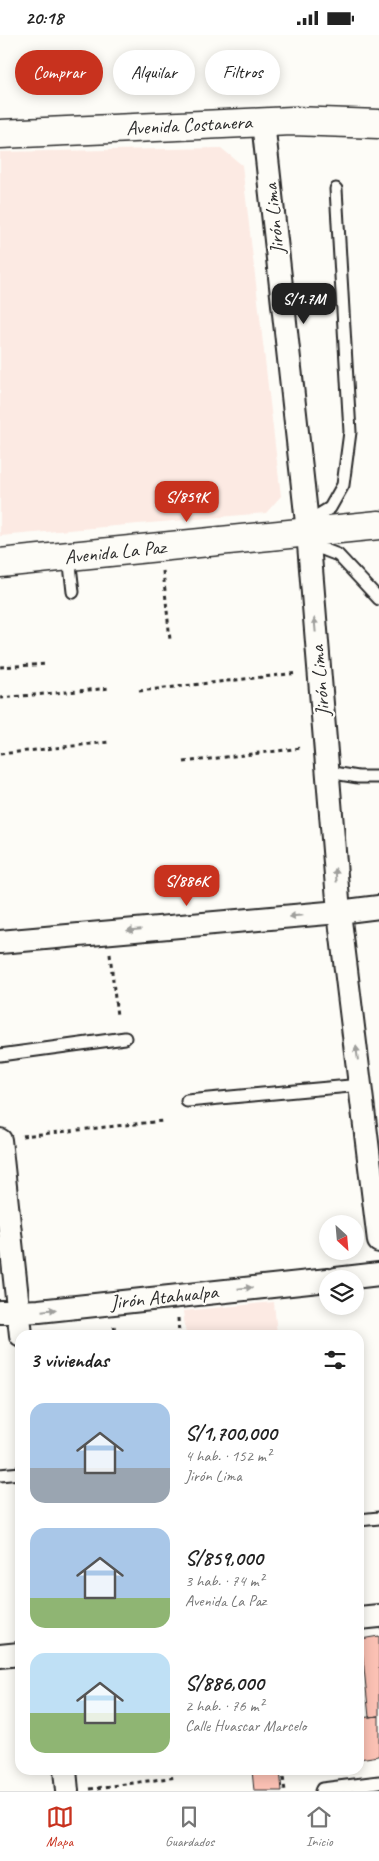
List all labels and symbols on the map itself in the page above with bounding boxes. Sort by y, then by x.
street label: Avenida Costanera [125,109,254,141]
street label: Jirón Lima [258,180,290,257]
pin: S/1.7M [263,283,345,325]
pin: S/859K [146,481,228,523]
street label: Avenida La Paz [63,534,169,570]
one-way arrow [311,617,319,633]
street label: Jirón Lima [304,643,336,718]
pin: S/886K [146,865,228,907]
one-way arrow [332,866,340,882]
one-way arrow [288,912,304,920]
one-way arrow [126,927,142,935]
one-way arrow [353,1045,361,1061]
north arrow [319,1215,364,1260]
street label: Jirón Atahualpa [108,1279,220,1315]
one-way arrow [237,1284,253,1292]
one-way arrow [41,1305,57,1313]

